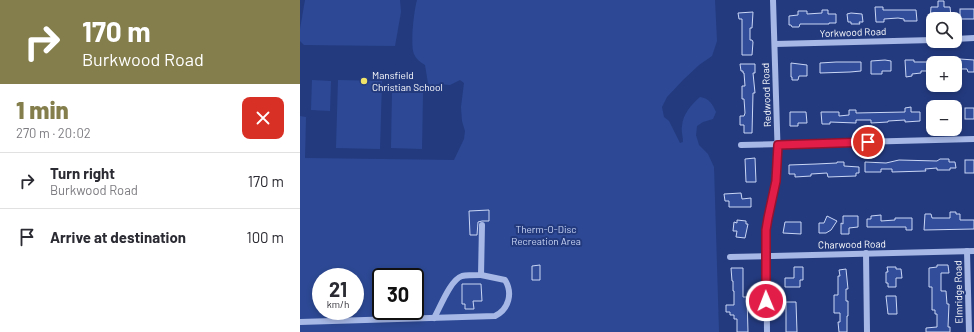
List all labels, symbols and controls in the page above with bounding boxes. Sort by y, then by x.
map controls [926,12,962,136]
button: search [926,12,962,48]
text: 170 m [82,14,151,48]
icon: right [16,16,68,68]
street label: Yorkwood Road [819,25,887,39]
text: Burkwood Road [82,48,204,70]
button: + [926,56,962,92]
street label: Redwood Road [759,63,773,127]
place label: Mansfield Christian School [372,69,443,93]
marker: Mansfield Christian School [359,76,369,86]
text: 1 min [16,95,69,124]
button: close [242,97,284,139]
button: − [926,100,962,136]
text: 270 m · 20:02 [16,125,91,141]
pin [851,125,885,159]
icon: arrive [857,131,879,153]
text: Turn right [50,164,115,182]
icon: right [16,170,38,192]
text: 170 m [248,172,284,190]
text: Burkwood Road [50,182,138,198]
park label: Therm-O-Disc Recreation Area [511,223,581,247]
icon: arrive [16,226,38,248]
text: Arrive at destination [50,228,186,246]
text: 100 m [246,228,284,246]
street label: Charwood Road [818,237,886,251]
street label: Elmridge Road [951,260,965,324]
speed limit sign: 30 [372,268,424,320]
text: 21 [329,277,347,301]
position arrow [745,280,787,322]
text: km/h [327,298,349,310]

